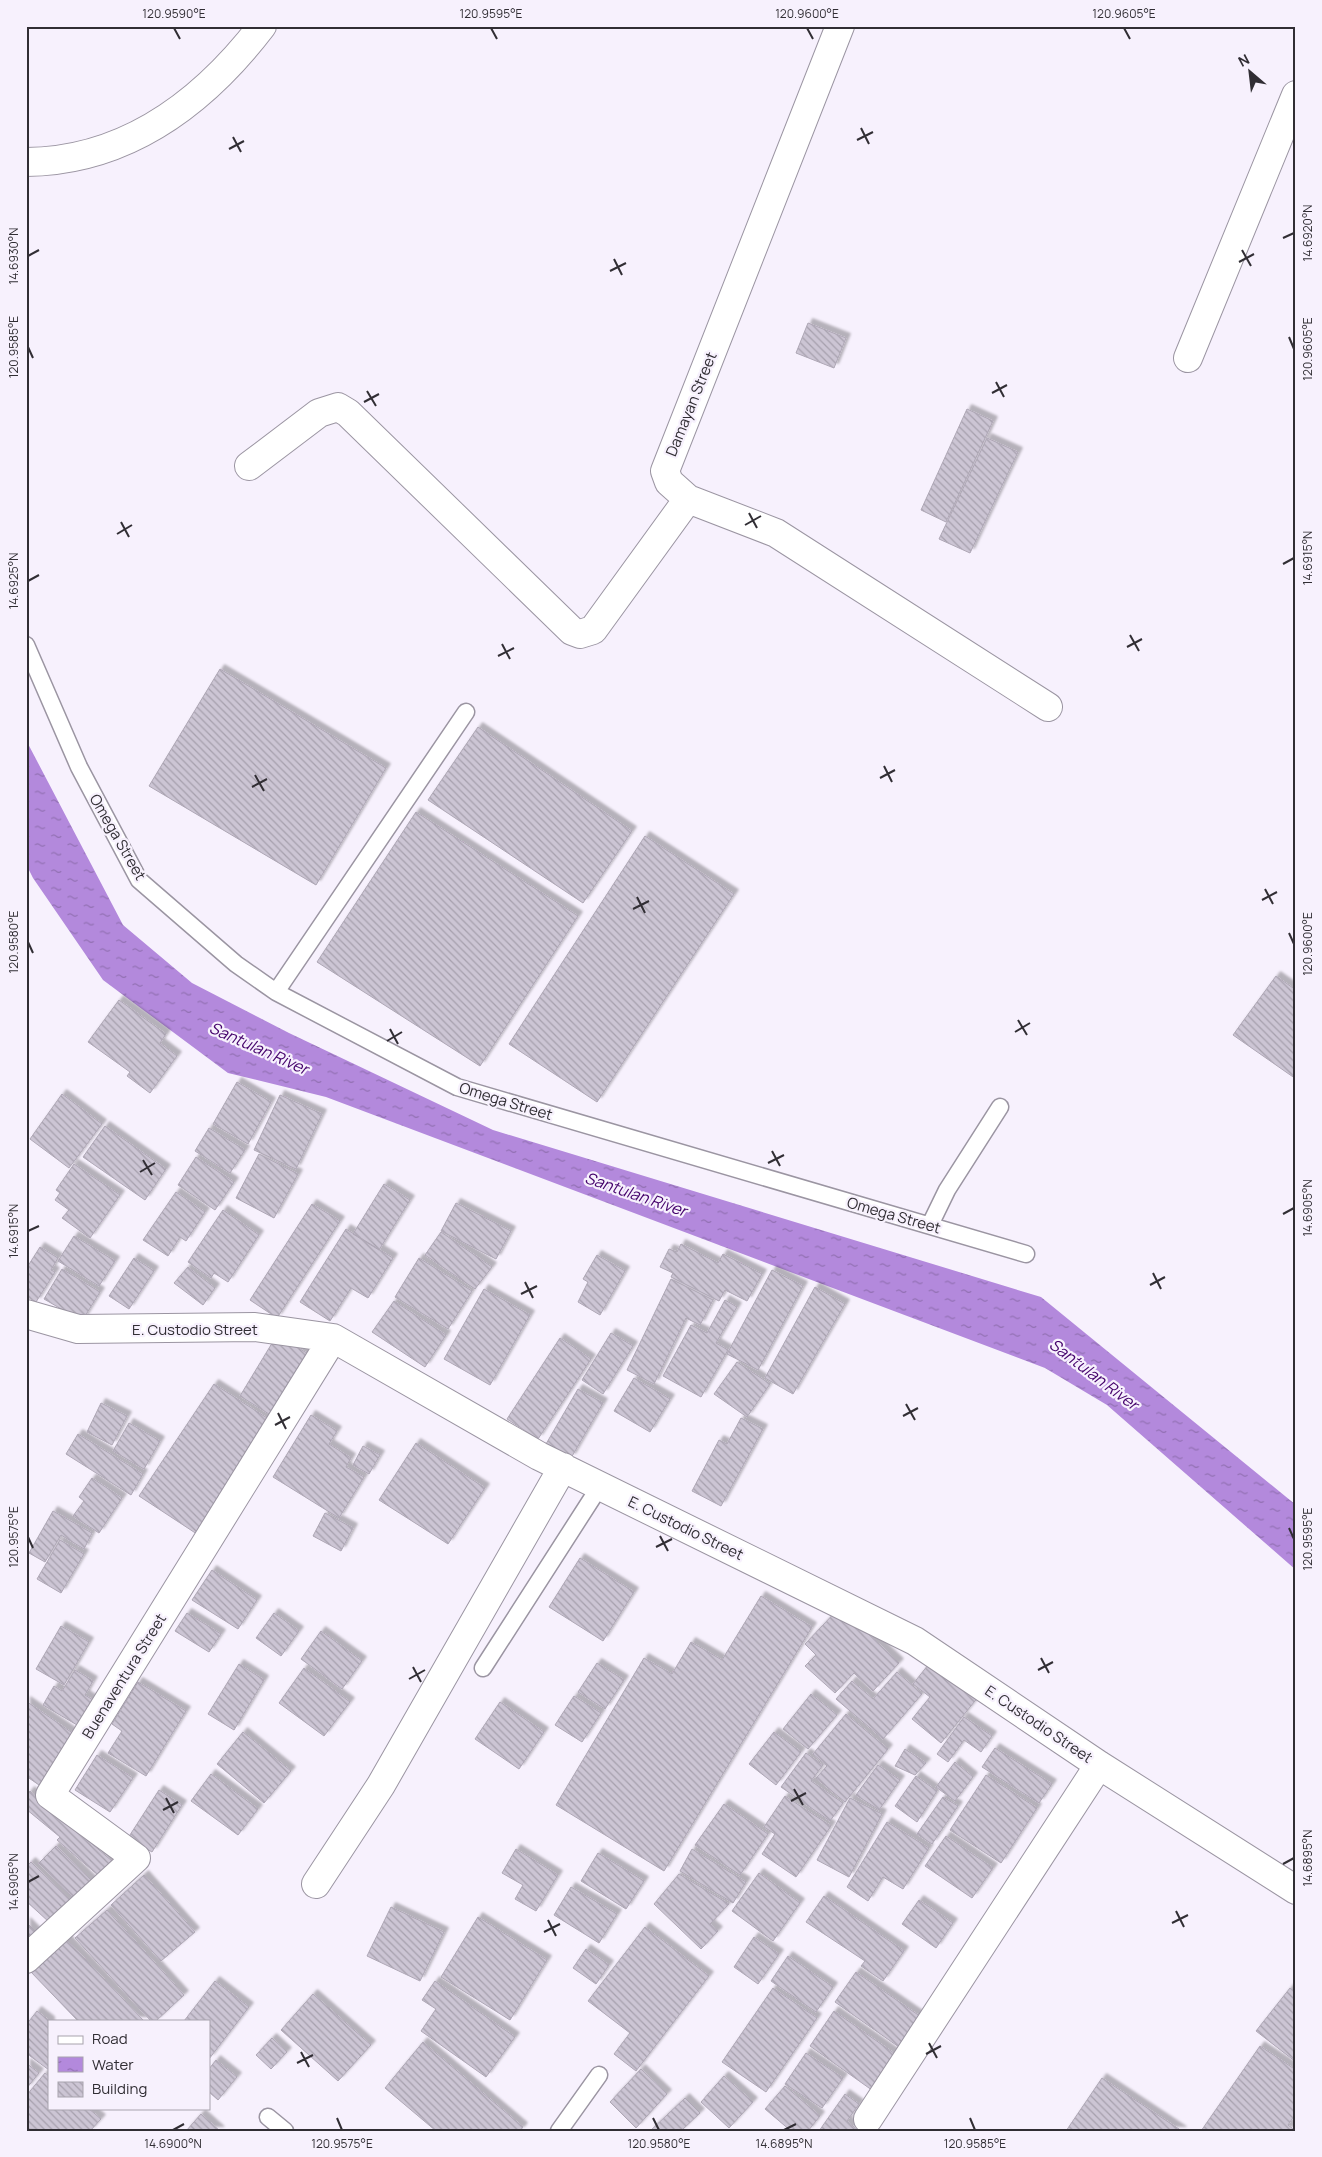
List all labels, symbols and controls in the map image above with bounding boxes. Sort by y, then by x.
text: 120.9590°E [142,5,206,22]
text: 120.9595°E [460,5,523,22]
text: 120.9600°E [775,5,839,22]
text: 120.9605°E [1092,5,1156,22]
north arrow [1224,48,1274,98]
text: N [1235,49,1253,71]
text: 14.6920°N [1299,204,1316,262]
text: 14.6930°N [5,228,22,284]
text: 120.9585°E [5,316,22,378]
text: 120.9605°E [1299,317,1316,381]
street label: Damayan Street [660,349,722,459]
text: 14.6915°N [1299,531,1316,585]
text: 14.6925°N [5,553,22,609]
street label: Omega Street [85,790,151,884]
text: 120.9580°E [5,910,22,973]
text: 120.9600°E [1299,912,1316,976]
water label: Santulan River [206,1016,314,1081]
street label: Omega Street [457,1077,555,1125]
water label: Santulan River [582,1166,692,1222]
text: 14.6905°N [1299,1179,1316,1237]
street label: Omega Street [845,1192,943,1238]
text: 14.6915°N [5,1204,22,1258]
street label: E. Custodio Street [132,1319,258,1340]
water label: Santulan River [1045,1333,1145,1416]
street label: E. Custodio Street [625,1491,747,1565]
text: 120.9575°E [5,1506,22,1568]
text: 120.9595°E [1299,1507,1316,1570]
street label: Buenaventura Street [77,1609,171,1743]
street label: E. Custodio Street [981,1680,1097,1768]
text: 14.6895°N [1299,1830,1316,1886]
text: 14.6905°N [5,1853,22,1911]
legend [48,2020,210,2110]
text: Road [92,2028,128,2049]
text: Water [92,2054,134,2075]
text: Building [92,2078,147,2099]
text: 14.6900°N [144,2135,202,2152]
text: 120.9575°E [311,2135,373,2152]
text: 120.9580°E [628,2135,691,2152]
text: 14.6895°N [756,2135,812,2152]
text: 120.9585°E [944,2135,1006,2152]

